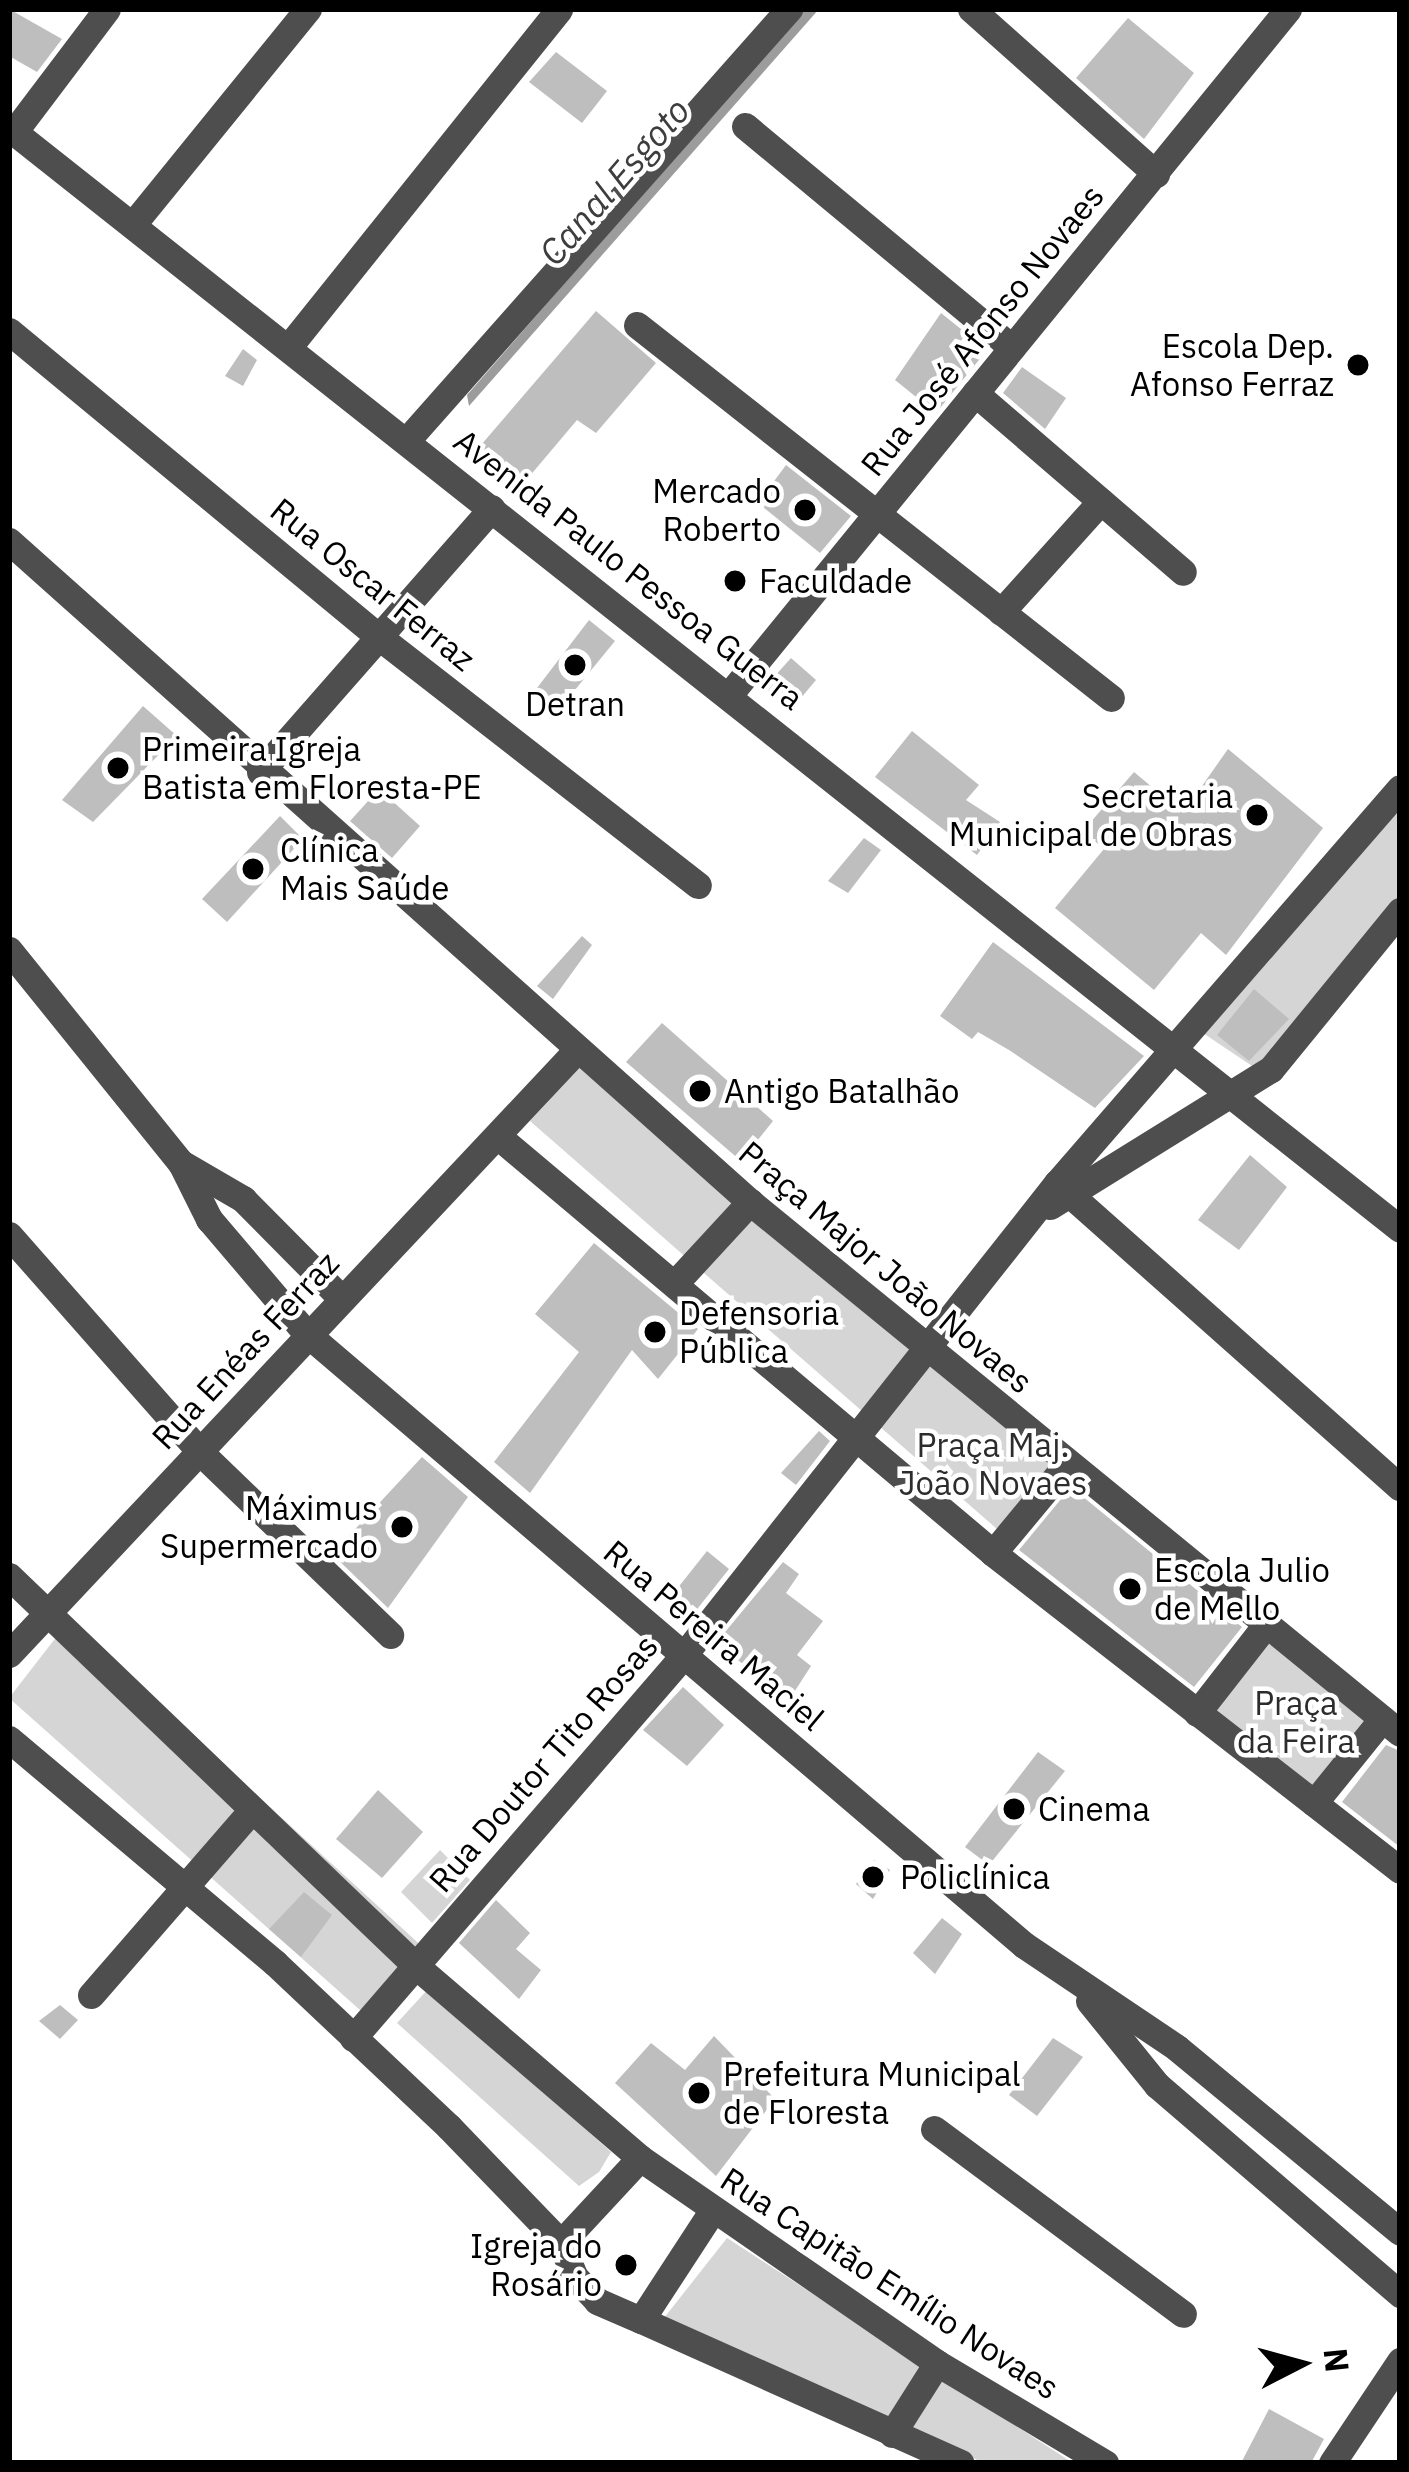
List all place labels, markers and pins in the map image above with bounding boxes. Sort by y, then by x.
place label: Escola Dep. Afonso Ferraz [1130,326,1334,404]
marker: Escola Dep. Afonso Ferraz [1345,352,1371,378]
place label: Mercado Roberto [652,471,781,549]
marker: Mercado Roberto [792,497,818,523]
place label: Faculdade [759,561,912,601]
marker: Faculdade [722,568,748,594]
marker: Detran [562,652,588,678]
place label: Detran [525,684,625,724]
place label: Primeira Igreja Batista em Floresta-PE [142,729,482,807]
marker: Primeira Igreja Batista em Floresta-PE [105,755,131,781]
place label: Secretaria Municipal de Obras [949,776,1233,854]
marker: Secretaria Municipal de Obras [1244,802,1270,828]
place label: Clínica Mais Saúde [280,830,449,908]
marker: Clínica Mais Saúde [237,853,269,885]
place label: Antigo Batalhão [724,1071,959,1111]
marker: Antigo Batalhão [687,1078,713,1104]
place label: Defensoria Pública [679,1293,839,1371]
marker: Defensoria Pública [642,1319,668,1345]
place label: Máximus Supermercado [160,1488,378,1566]
marker: Máximus Supermercado [389,1514,415,1540]
place label: Escola Julio de Mello [1154,1550,1330,1628]
marker: Escola Julio de Mello [1117,1576,1143,1602]
place label: Cinema [1038,1789,1150,1829]
marker: Cinema [1001,1796,1027,1822]
place label: Policlínica [900,1857,1050,1897]
marker: Policlínica [857,1861,889,1893]
place label: Prefeitura Municipal de Floresta [723,2054,1020,2132]
marker: Prefeitura Municipal de Floresta [686,2080,712,2106]
place label: Igreja do Rosário [470,2226,602,2304]
marker: Igreja do Rosário [613,2252,639,2278]

